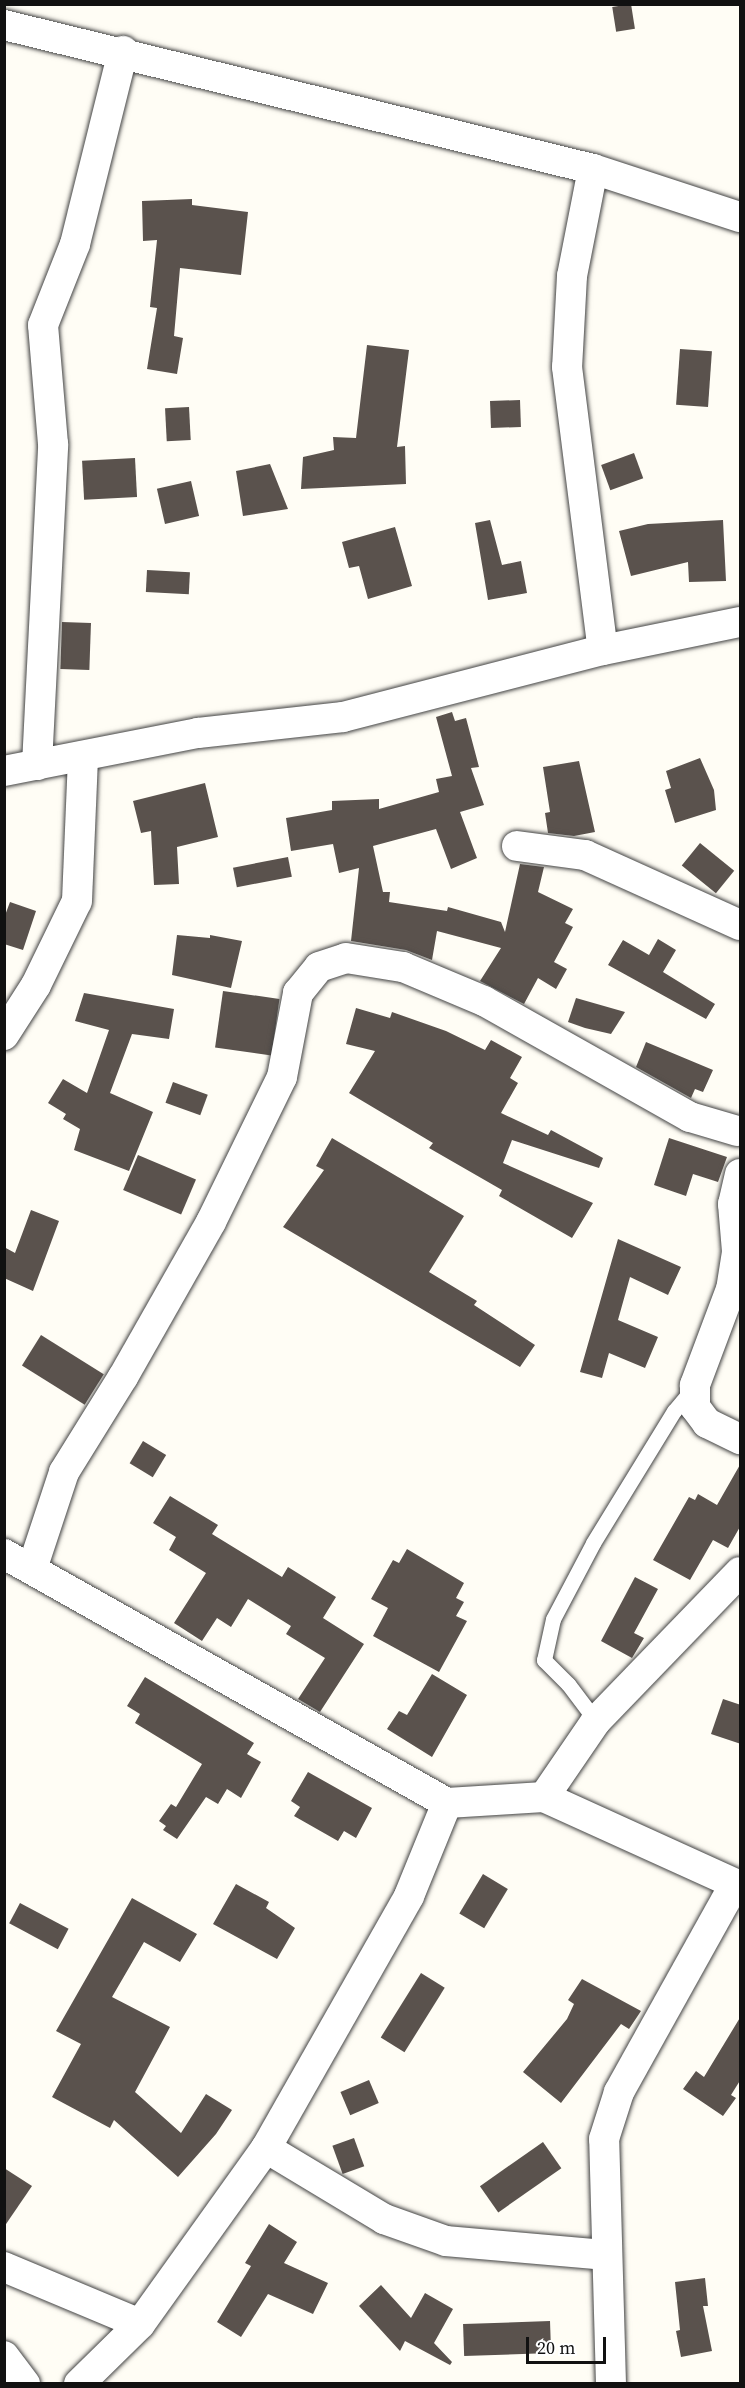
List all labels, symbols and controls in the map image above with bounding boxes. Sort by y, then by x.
scale bar [529,2325,608,2363]
text: 20 m [537,2335,575,2360]

